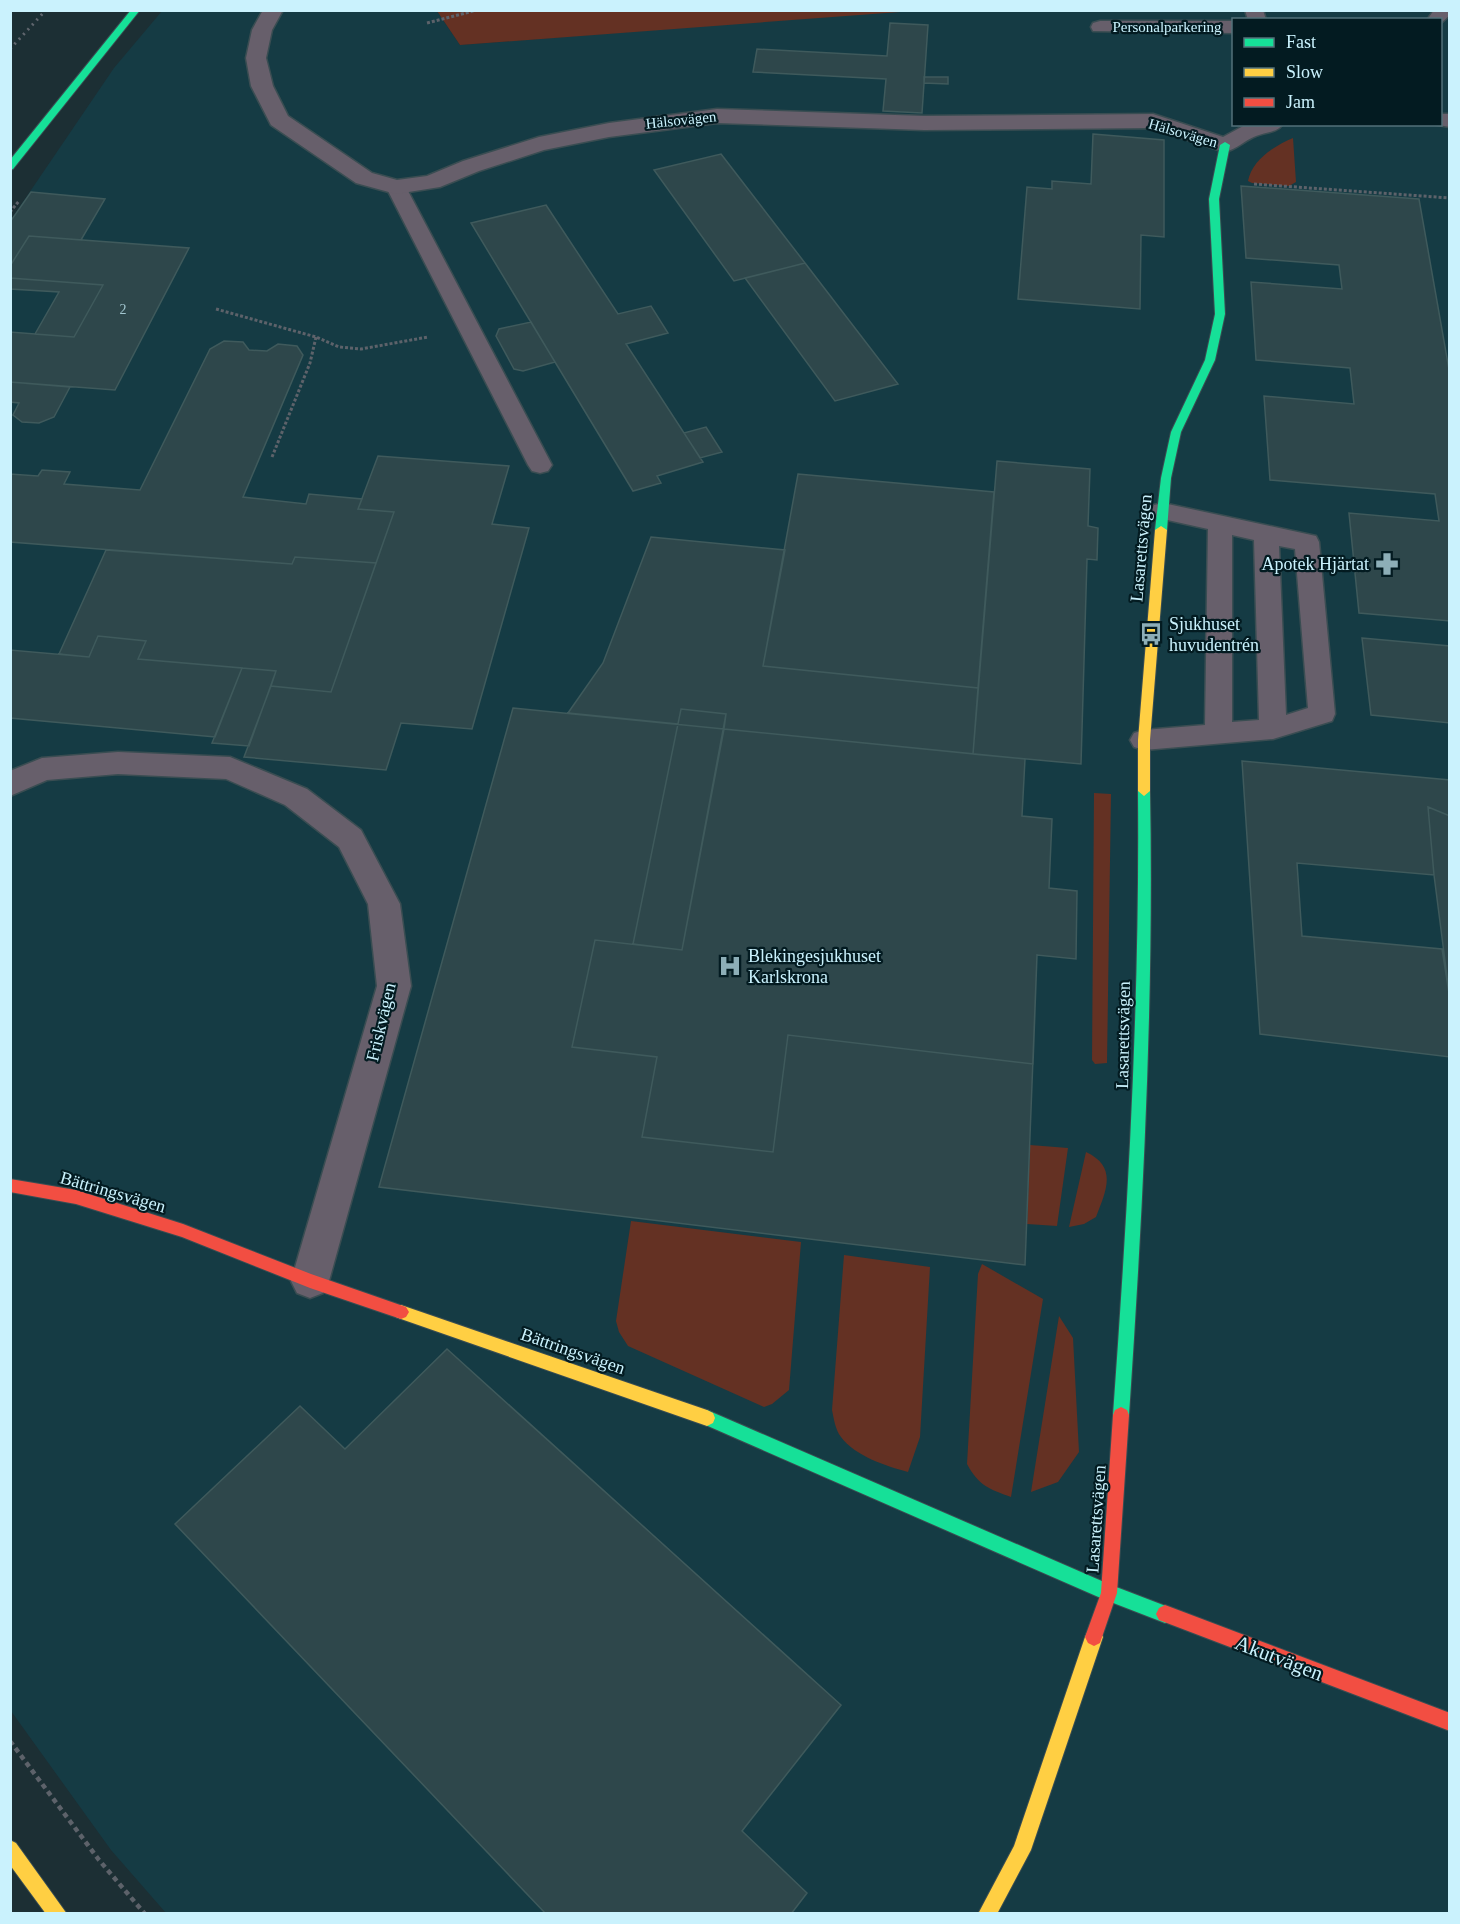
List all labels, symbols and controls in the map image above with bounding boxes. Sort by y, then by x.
legend [1232,18,1442,126]
street label: Personalparkering [1112,19,1222,35]
text: Fast [1286,32,1316,52]
text: Slow [1286,62,1323,82]
text: Jam [1286,92,1315,112]
street label: Hälsovägen [645,108,718,132]
street label: Hälsovägen [1147,116,1220,151]
house number: 2 [120,302,127,317]
street label: Lasarettsvägen [1126,493,1156,603]
pharmacy icon: Apotek Hjärtat [1374,551,1400,577]
place label: Apotek Hjärtat [1262,554,1369,574]
place label: Sjukhuset huvudentrén [1169,614,1259,655]
bus stop icon: Sjukhuset huvudentrén [1138,621,1164,647]
place label: Blekingesjukhuset Karlskrona [748,946,881,987]
hospital icon: Blekingesjukhuset Karlskrona [717,953,743,979]
street label: Friskvägen [362,981,400,1063]
street label: Lasarettsvägen [1112,981,1134,1089]
street label: Bättringsvägen [58,1167,168,1217]
street label: Bättringsvägen [518,1324,628,1378]
street label: Lasarettsvägen [1082,1464,1110,1574]
street label: Akutvägen [1232,1630,1327,1686]

